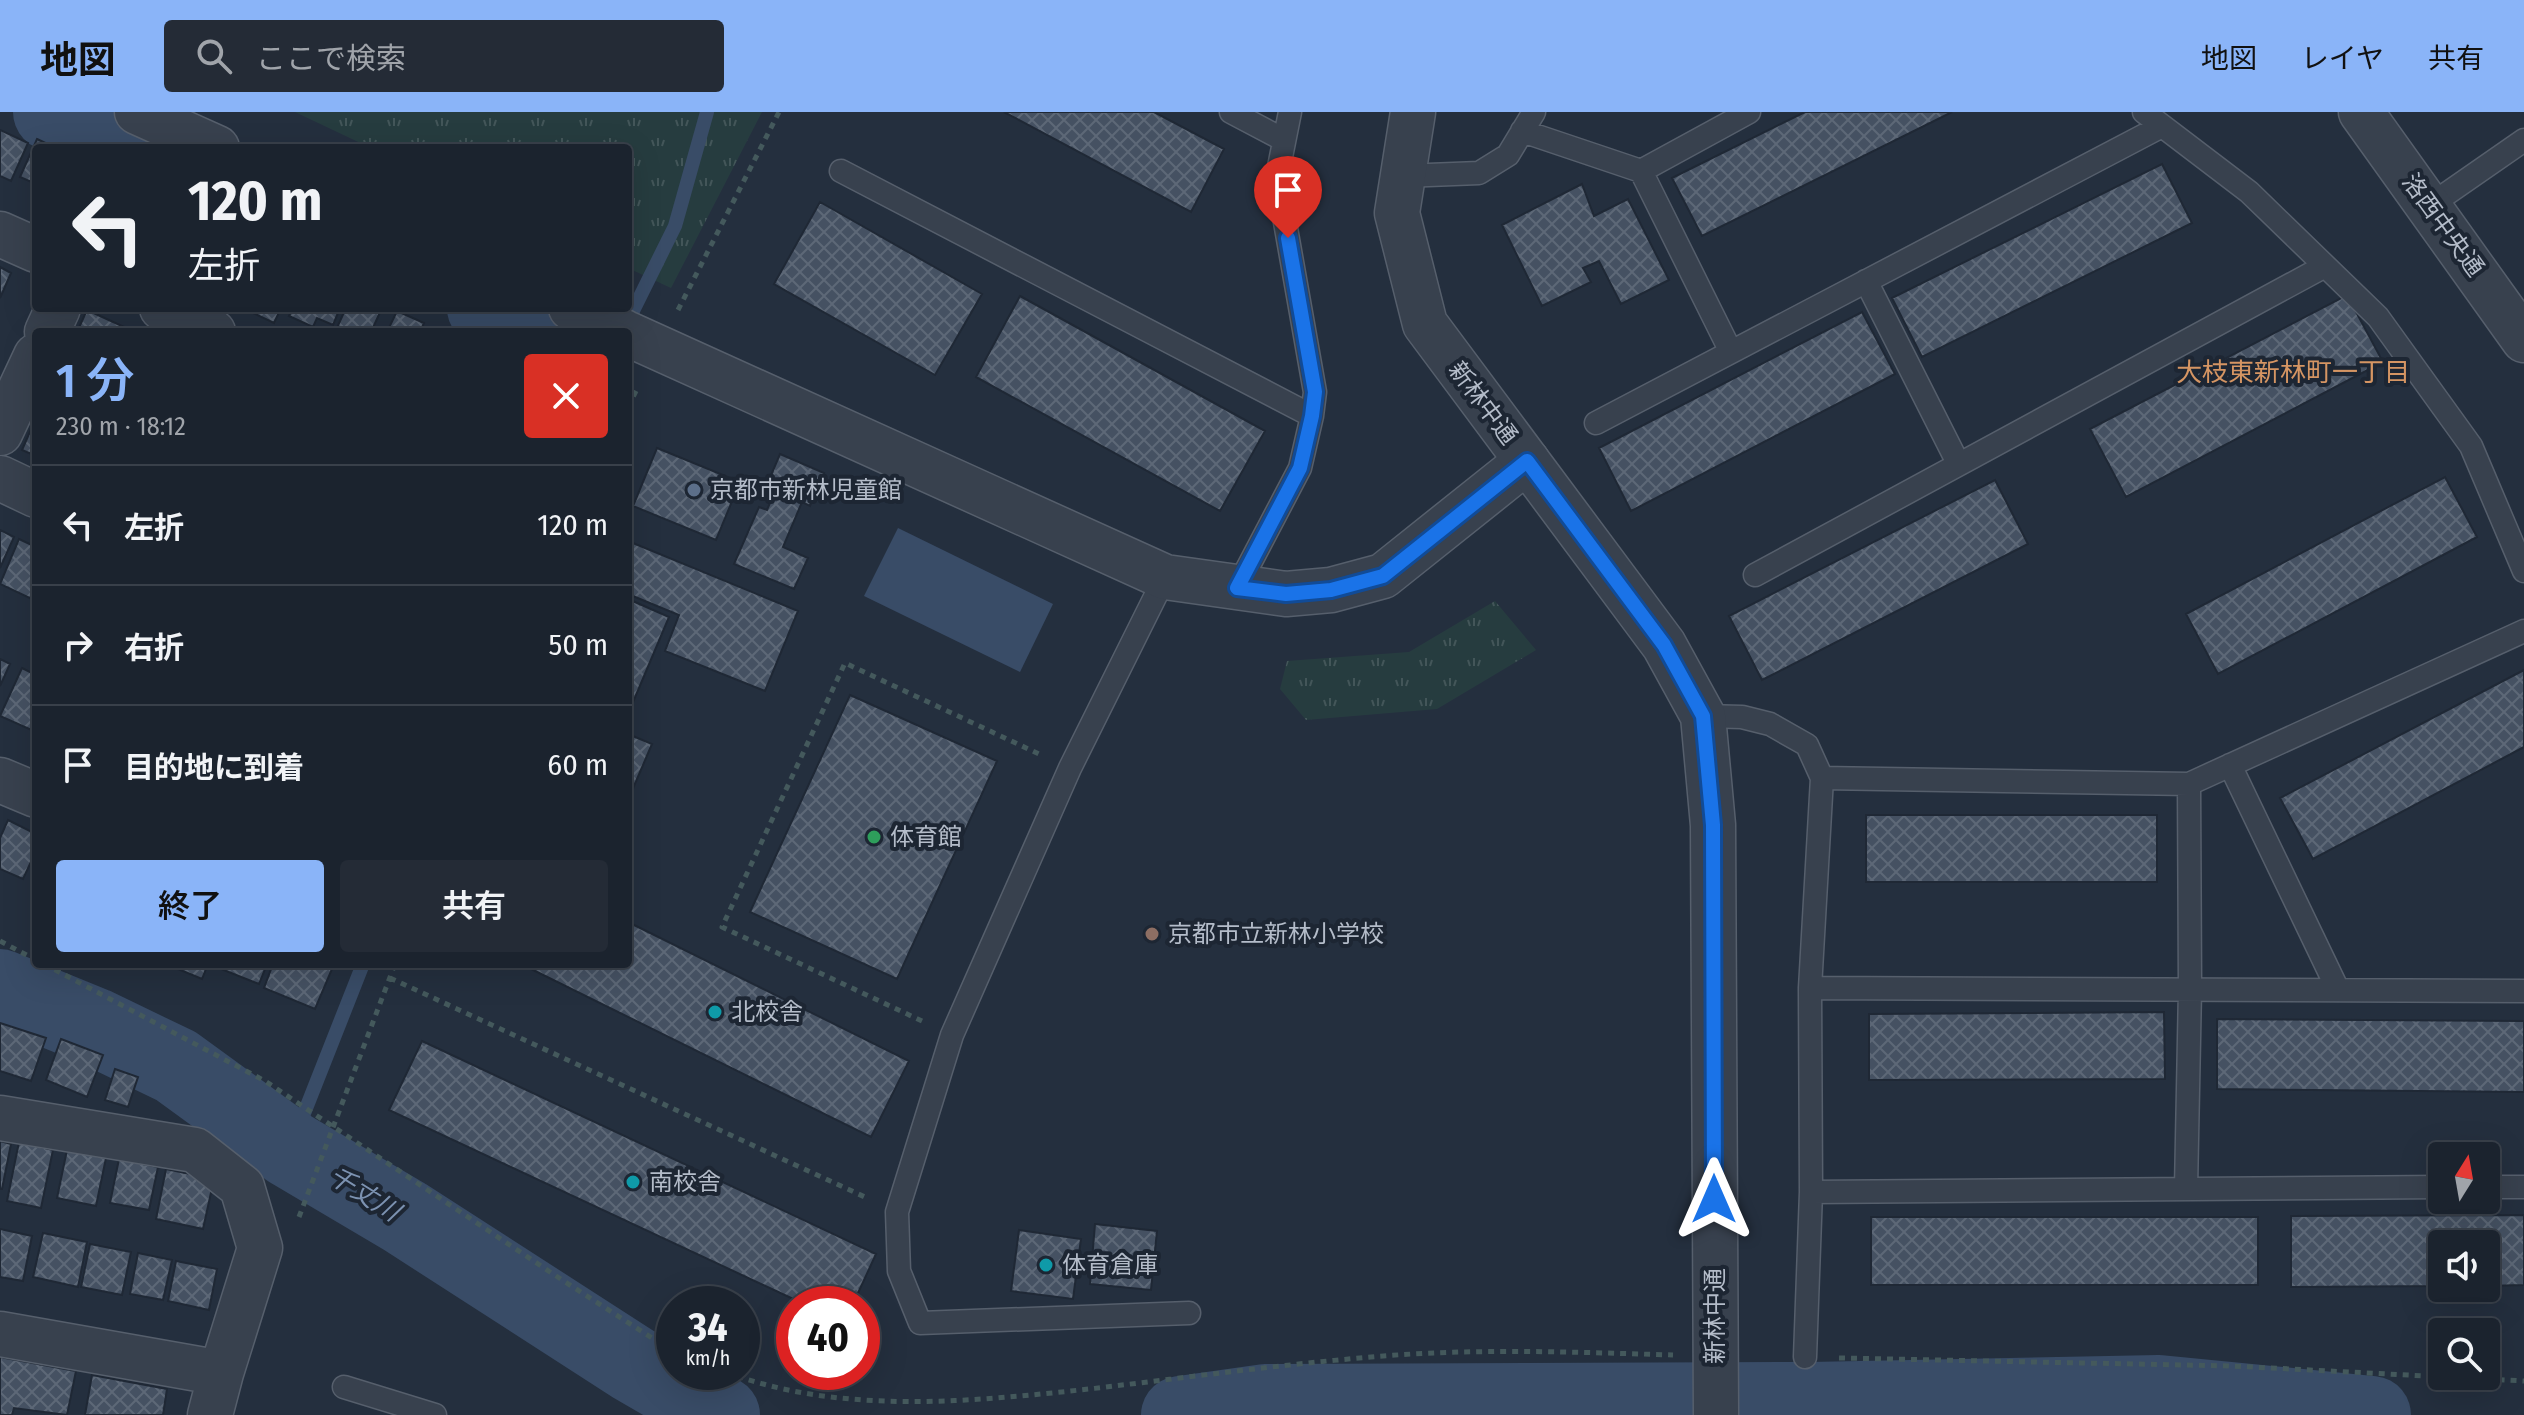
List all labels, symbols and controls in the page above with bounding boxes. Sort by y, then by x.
search box [164,20,724,92]
icon: search [192,34,236,78]
text: 地図 [40,37,116,83]
text: ここで検索 [256,41,406,77]
text: 地図 [2201,42,2257,75]
text: レイヤ [2301,42,2384,75]
text: 共有 [2428,42,2484,75]
pin [1254,156,1322,238]
text: 120 m [188,168,323,235]
icon: arrive [1266,168,1310,212]
street label: 洛西中央通 [2396,168,2490,282]
icon: left [56,176,160,280]
text: 左折 [188,244,260,288]
text: 1 分 [56,352,134,410]
button: close [524,354,608,438]
street label: 新林中通 [1443,356,1523,450]
district label: 大枝東新林町一丁目 [2176,357,2410,388]
text: 230 m · 18:12 [56,411,186,442]
place label: 京都市新林児童館 [710,476,902,504]
marker: 京都市新林児童館 [685,481,703,499]
icon: left [56,503,100,547]
text: 120 m [537,507,608,543]
text: 左折 [124,510,184,546]
icon: right [56,623,100,667]
text: 50 m [548,627,608,663]
text: 右折 [124,630,184,666]
icon: arrive [56,743,100,787]
text: 60 m [547,747,608,783]
text: 目的地に到着 [124,750,304,786]
place label: 体育館 [890,823,962,851]
marker: 体育館 [865,828,883,846]
button: 終了 [56,860,324,952]
button: 共有 [340,860,608,952]
place label: 京都市立新林小学校 [1168,920,1384,948]
marker: 京都市立新林小学校 [1143,925,1161,943]
place label: 北校舎 [731,998,803,1026]
marker: 北校舎 [706,1003,724,1021]
north arrow [2428,1142,2500,1214]
map controls [2428,1142,2500,1390]
position arrow [1672,1157,1756,1241]
water label: 千丈川 [323,1160,408,1229]
place label: 南校舎 [649,1168,721,1196]
marker: 南校舎 [624,1173,642,1191]
button: sound [2428,1230,2500,1302]
place label: 体育倉庫 [1062,1251,1158,1279]
marker: 体育倉庫 [1037,1256,1055,1274]
street label: 新林中通 [1701,1268,1729,1364]
speed limit sign: 40 [776,1286,880,1390]
text: 34 [688,1304,728,1352]
button: search [2428,1318,2500,1390]
text: km/h [686,1346,730,1370]

